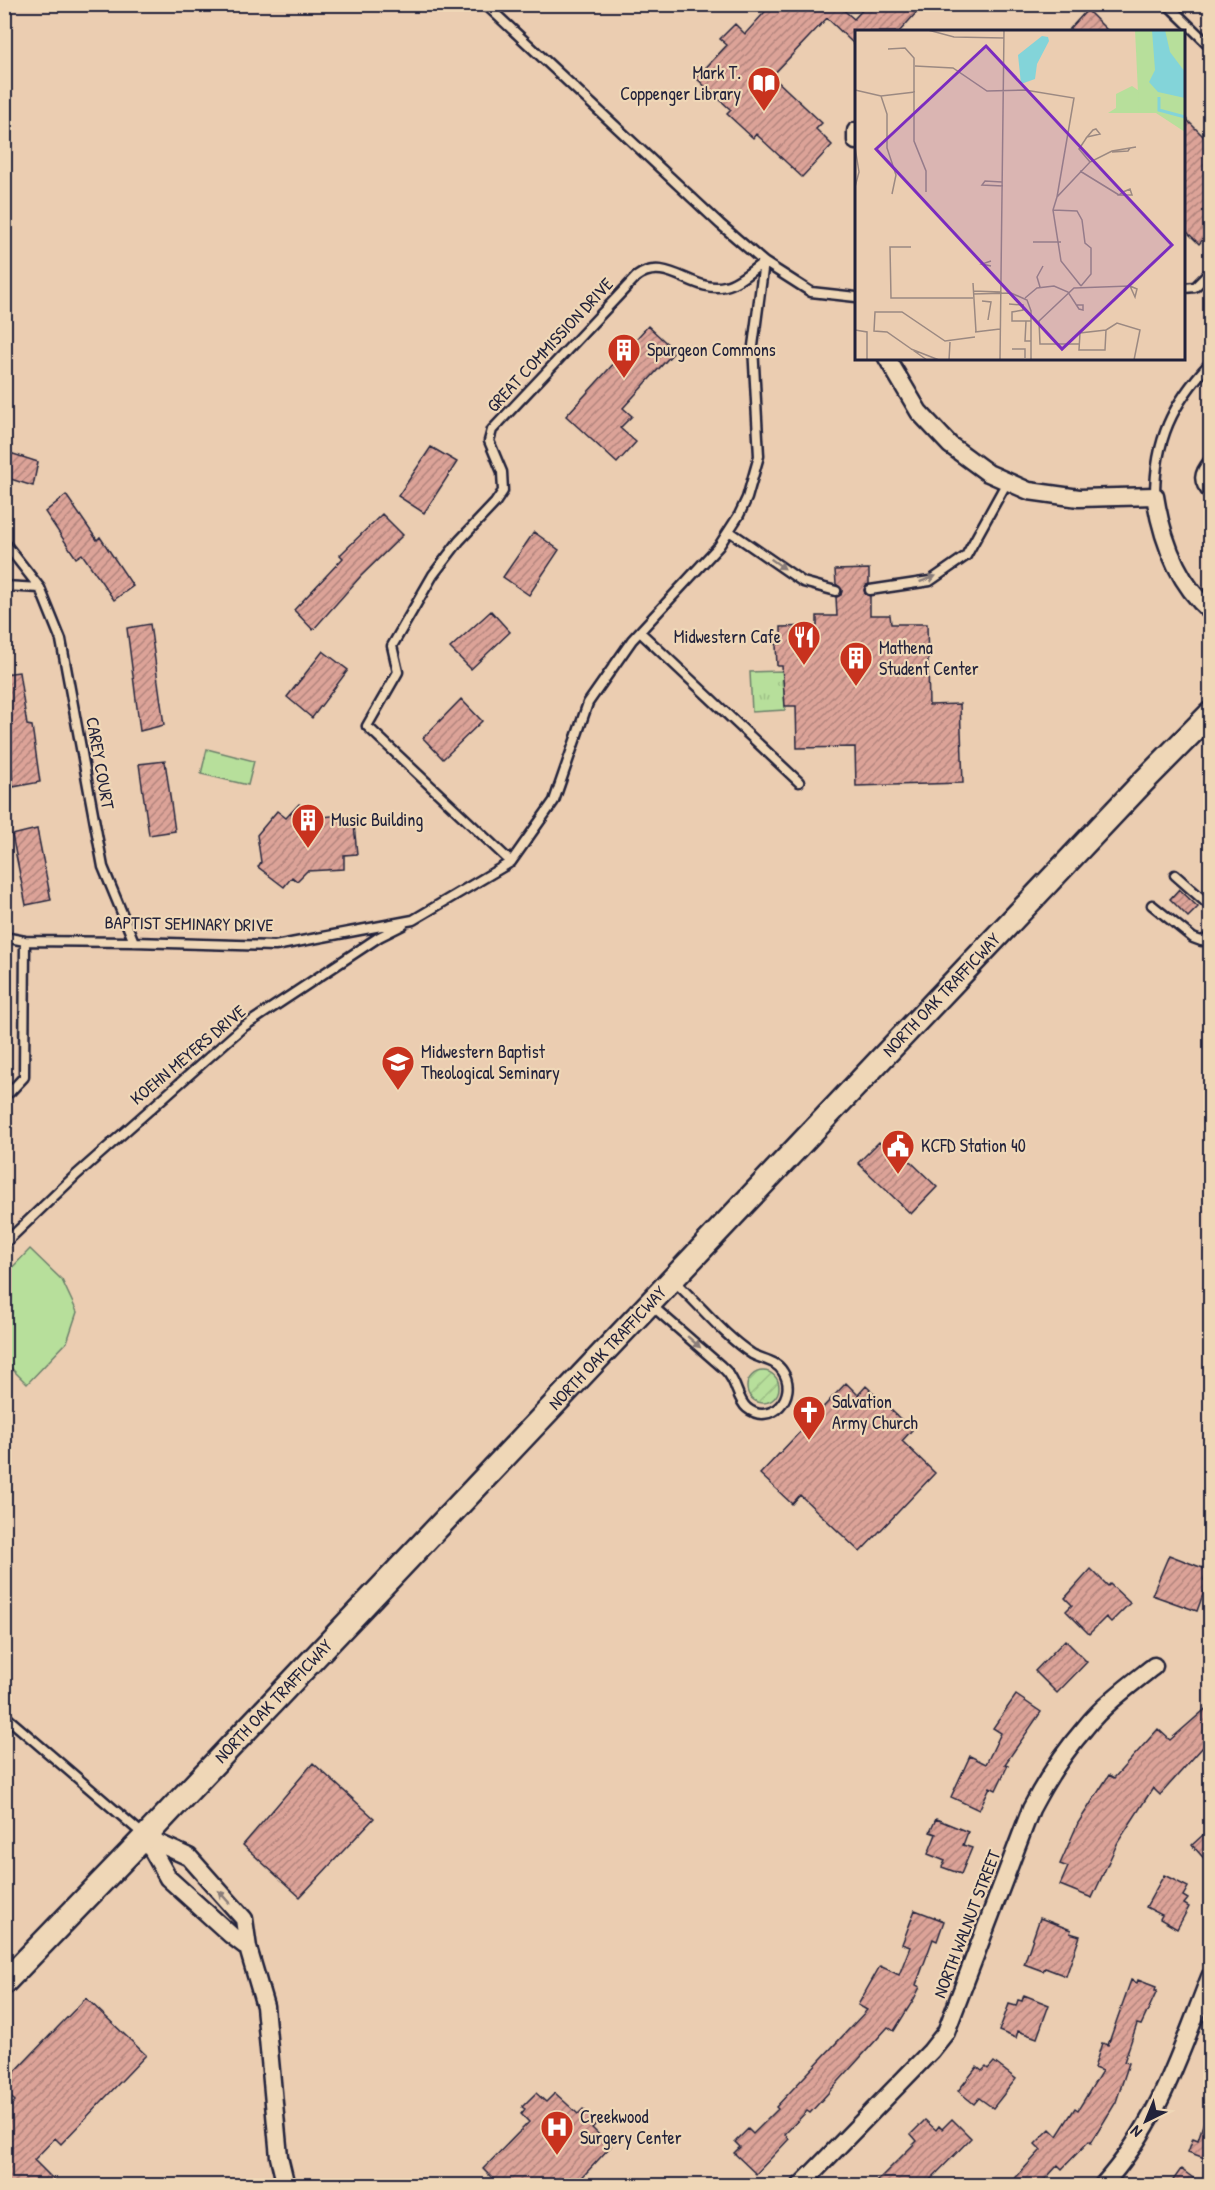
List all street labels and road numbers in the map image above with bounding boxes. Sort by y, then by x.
street label: GREAT COMMISSION DRIVE [481,272,619,417]
street label: CAREY COURT [80,715,121,812]
street label: BAPTIST SEMINARY DRIVE [104,910,274,937]
street label: NORTH OAK TRAFFICWAY [876,927,1006,1062]
street label: KOEHN MEYERS DRIVE [125,999,251,1110]
street label: NORTH OAK TRAFFICWAY [542,1280,672,1415]
street label: NORTH OAK TRAFFICWAY [208,1633,338,1768]
street label: NORTH WALNUT STREET [927,1846,1006,2001]

